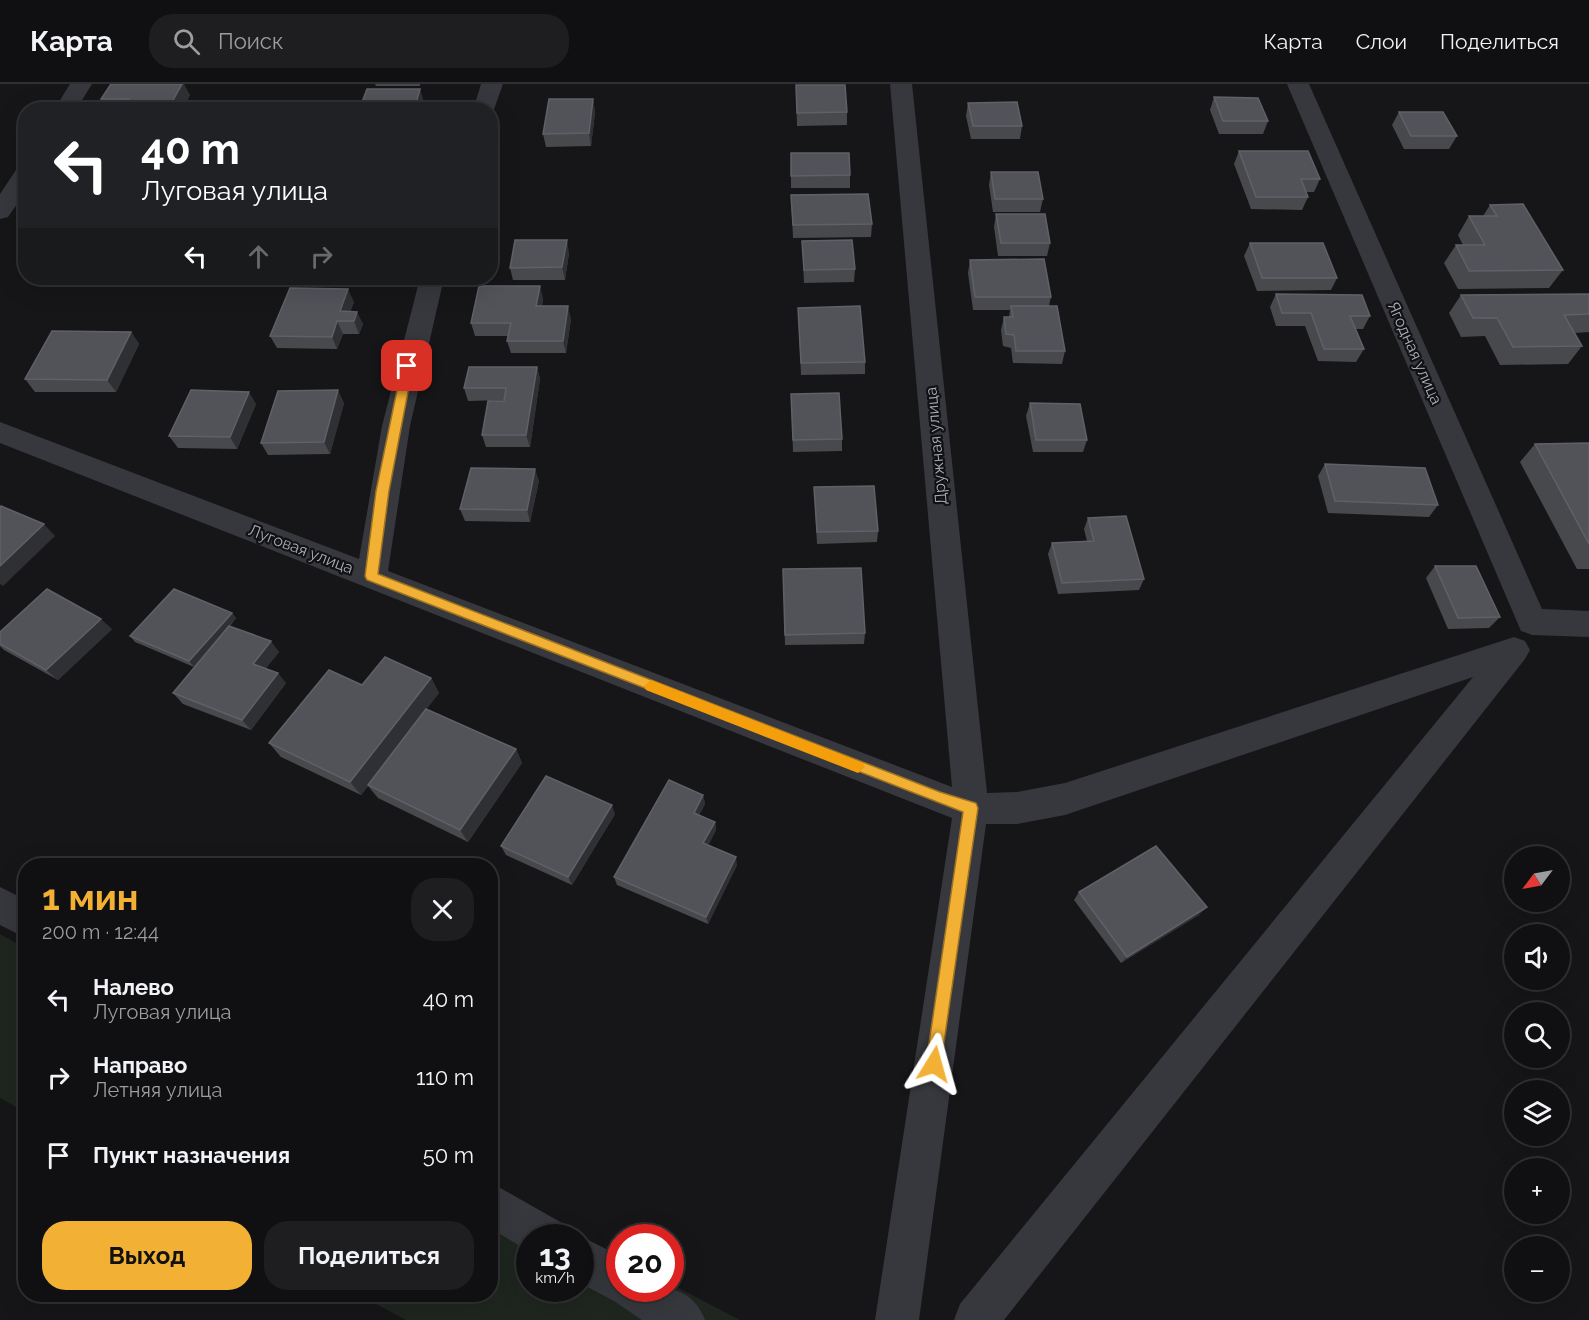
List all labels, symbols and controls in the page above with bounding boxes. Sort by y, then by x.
search box [149,14,569,68]
text: Карта [30,25,113,58]
icon: search [170,25,203,58]
text: Поиск [218,28,283,54]
text: Карта [1264,29,1323,54]
text: Слои [1356,29,1407,54]
text: Поделиться [1440,29,1559,54]
text: 40 m [141,125,240,174]
icon: left [42,126,120,204]
text: Луговая улица [141,175,328,206]
icon: left [179,240,212,273]
icon: ahead [242,240,275,273]
icon: right [305,240,338,273]
street label: Ягодная улица [1384,299,1446,407]
pin [381,340,432,391]
icon: arrive [390,349,423,382]
street label: Дружная улица [921,386,951,506]
street label: Луговая улица [246,520,356,578]
north arrow [1504,846,1570,912]
map controls [1504,846,1570,1302]
text: 1 мин [42,876,138,918]
button: close [411,878,474,941]
text: 200 m · 12:44 [42,920,159,944]
button: sound [1504,924,1570,990]
text: Налево [93,974,174,1000]
icon: left [42,983,75,1016]
text: 40 m [423,986,474,1012]
text: Луговая улица [93,1000,231,1024]
button: search [1504,1002,1570,1068]
position arrow [902,1032,966,1096]
text: Направо [93,1052,187,1078]
icon: right [42,1061,75,1094]
text: 110 m [416,1064,474,1090]
text: Летняя улица [93,1078,222,1102]
button: layers [1504,1080,1570,1146]
icon: arrive [42,1139,75,1172]
text: Пункт назначения [93,1142,290,1168]
text: 50 m [423,1142,474,1168]
button: + [1504,1158,1570,1224]
button: Выход [42,1221,252,1290]
button: Поделиться [264,1221,474,1290]
speed limit sign: 20 [606,1224,684,1302]
button: − [1504,1236,1570,1302]
text: 13 [539,1238,571,1273]
text: km/h [535,1269,575,1287]

